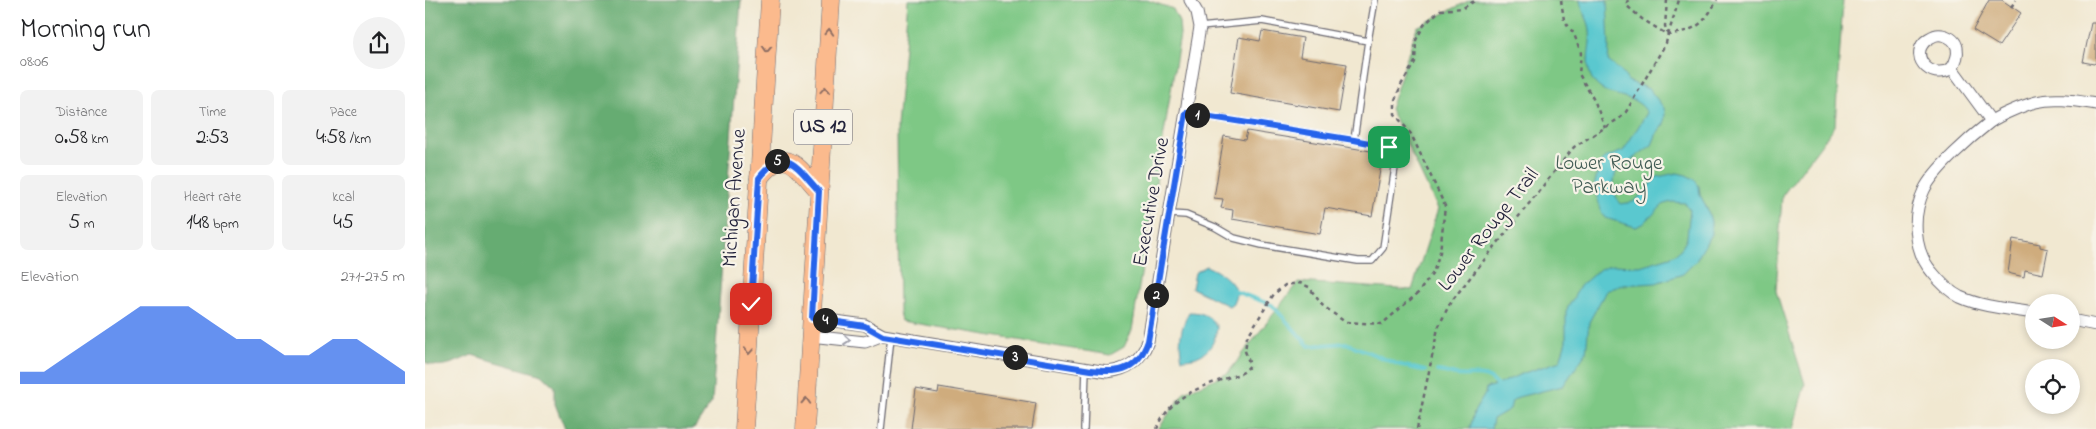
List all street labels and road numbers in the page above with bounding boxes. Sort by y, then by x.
road number: US 12 [794,110,852,144]
street label: Michigan Avenue [715,127,757,268]
street label: Executive Drive [1126,134,1178,269]
street label: Lower Rouge Trail [1431,162,1548,299]

